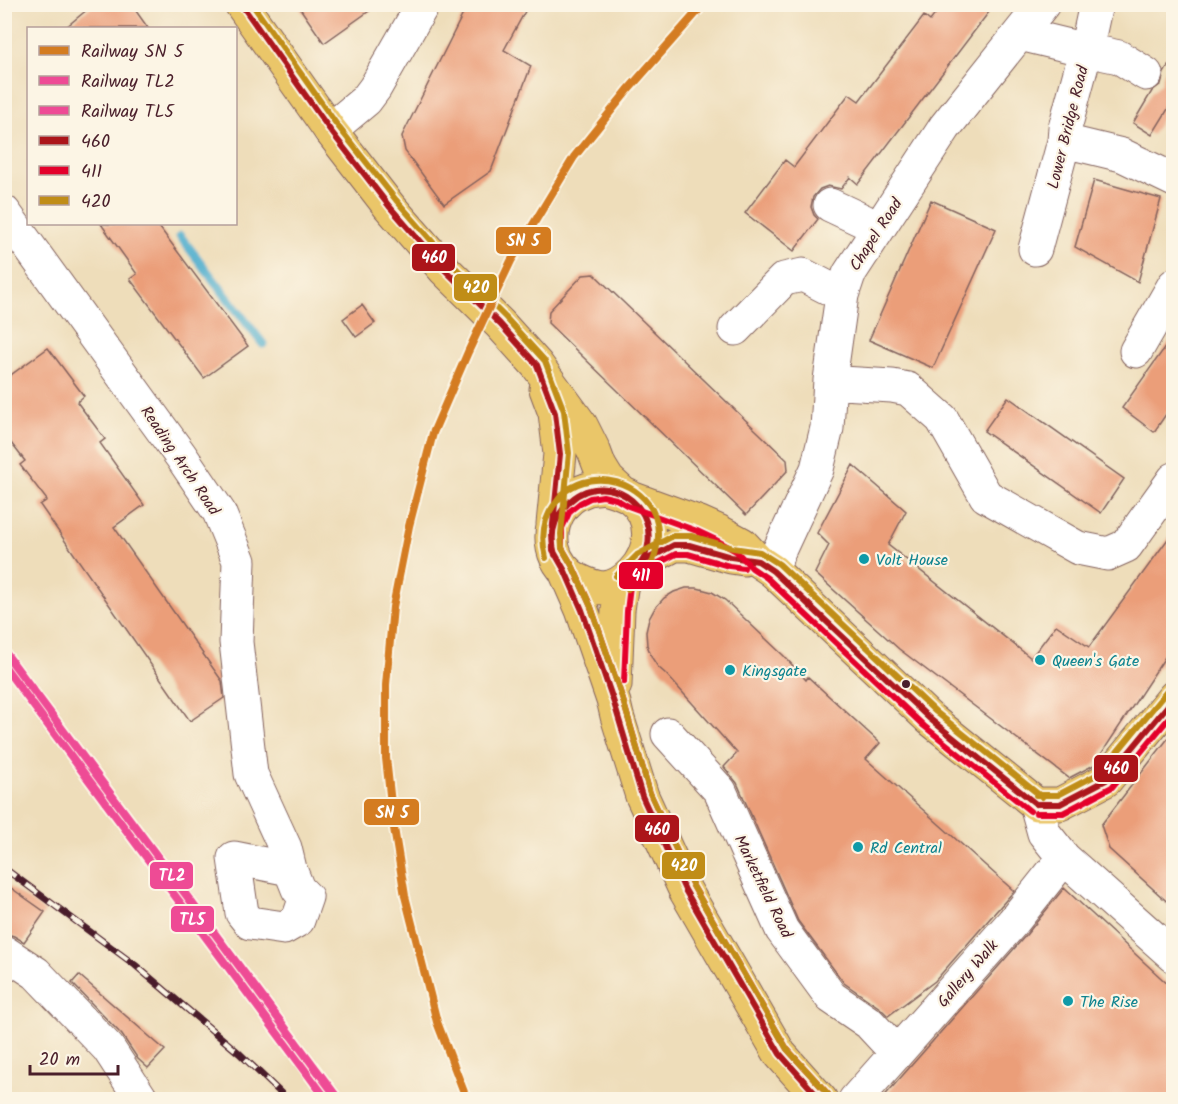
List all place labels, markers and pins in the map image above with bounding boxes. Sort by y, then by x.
place label: Volt House [876,548,948,573]
marker: Volt House [857,552,871,566]
place label: Queen's Gate [1052,649,1139,674]
marker: Queen's Gate [1033,653,1047,667]
place label: Kingsgate [742,659,807,684]
marker: Kingsgate [723,663,737,677]
unlabelled marker [900,678,912,690]
place label: Rd Central [870,836,942,861]
marker: Rd Central [851,840,865,854]
place label: The Rise [1080,990,1138,1015]
marker: The Rise [1061,994,1075,1008]

